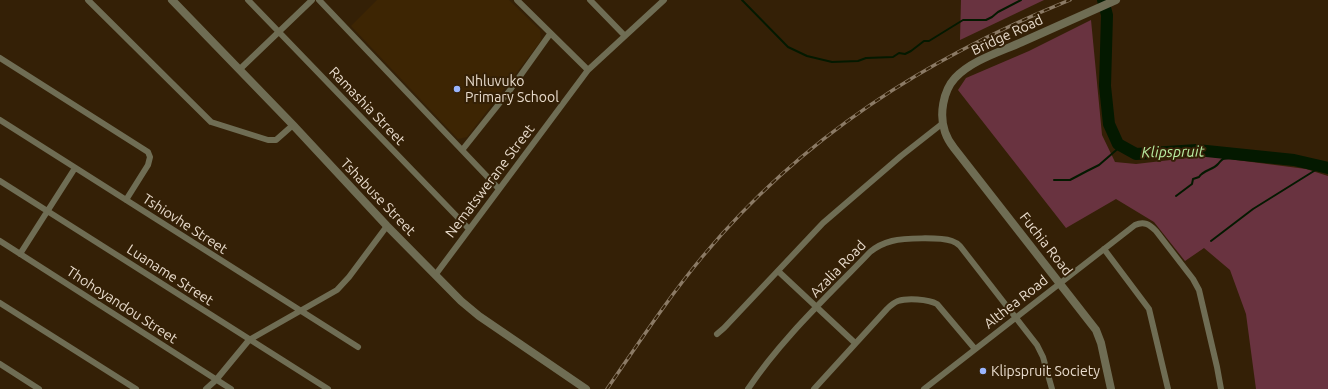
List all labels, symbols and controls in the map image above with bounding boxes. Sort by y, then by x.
street label: Bridge Road [969,11,1045,59]
street label: Ramashia Street [325,63,409,149]
place label: Nhluvuko Primary School [465,73,559,106]
marker: Nhluvuko Primary School [452,84,462,94]
street label: Nematswerane Street [442,121,538,241]
water label: Klipspruit [1141,142,1205,162]
street label: Tshabuse Street [337,155,419,239]
street label: Tshiovhe Street [139,190,231,258]
street label: Fuchia Road [1016,209,1076,279]
street label: Azalia Road [807,237,869,301]
street label: Luaname Street [124,241,216,309]
street label: Thohoyandou Street [63,263,181,347]
street label: Althea Road [981,272,1051,332]
place label: Klipspruit Society [991,363,1100,379]
marker: Klipspruit Society [978,366,988,376]

